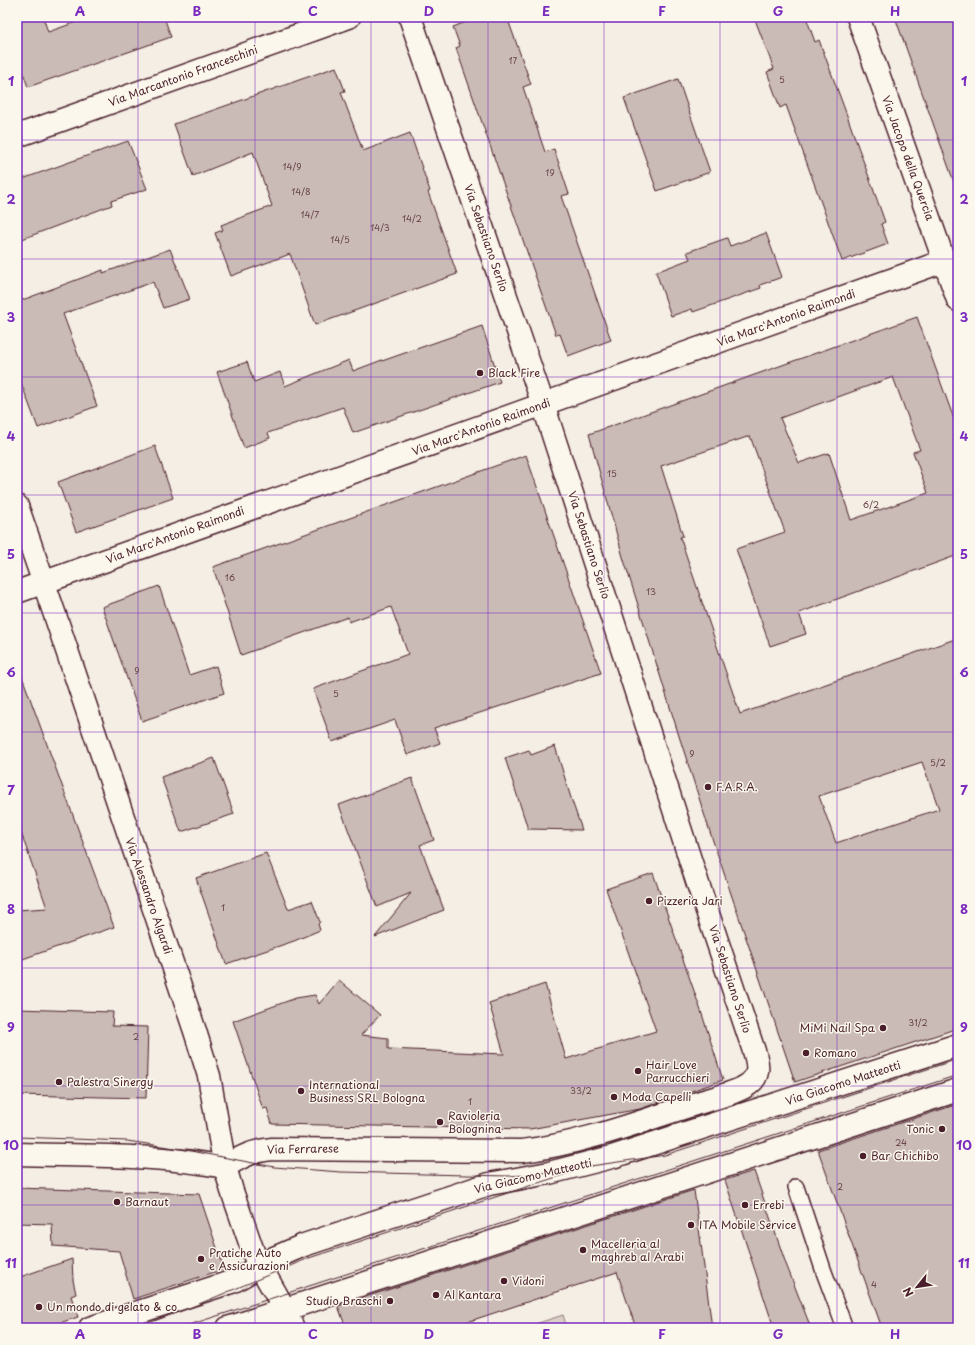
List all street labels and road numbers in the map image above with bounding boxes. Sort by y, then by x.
street label: Via Marcantonio Franceschini [106,41,260,111]
street label: Via Jacopo della Quercia [878,93,939,223]
street label: Via Sebastiano Serlio [460,182,513,294]
street label: Via Marc'Antonio Raimondi [714,285,857,351]
street label: Via Marc'Antonio Raimondi [409,394,552,460]
street label: Via Sebastiano Serlio [564,489,615,601]
street label: Via Marc'Antonio Raimondi [103,502,246,568]
street label: Via Alessandro Algardi [122,835,177,956]
street label: Via Sebastiano Serlio [705,923,756,1035]
street label: Via Giacomo Matteotti [783,1056,903,1109]
street label: Via Ferrarese [267,1139,339,1158]
street label: Via Giacomo Matteotti [472,1154,593,1197]

